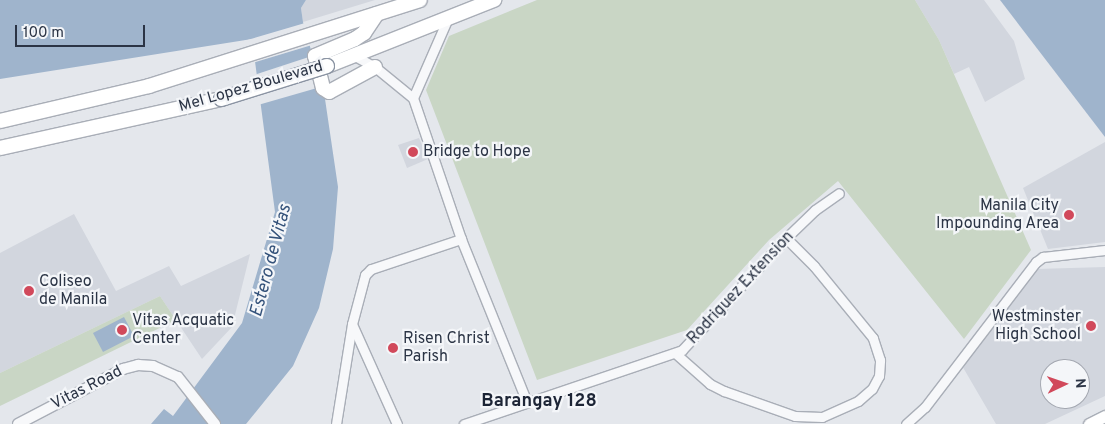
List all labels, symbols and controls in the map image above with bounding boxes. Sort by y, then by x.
scale bar [18,15,148,47]
text: 100 m [23,24,64,43]
street label: Mel Lopez Boulevard [177,57,325,117]
place label: Bridge to Hope [423,142,531,162]
marker: Bridge to Hope [407,146,419,158]
place label: Manila City Impounding Area [935,196,1059,234]
water label: Estero de Vitas [247,202,297,320]
marker: Manila City Impounding Area [1063,209,1075,221]
street label: Rodriguez Extension [684,227,798,349]
place label: Coliseo de Manila [39,272,107,310]
marker: Coliseo de Manila [23,285,35,297]
place label: Westminster High School [992,307,1081,345]
place label: Vitas Acquatic Center [132,311,235,349]
marker: Westminster High School [1085,320,1097,332]
marker: Vitas Acquatic Center [116,324,128,336]
place label: Risen Christ Parish [403,329,490,367]
marker: Risen Christ Parish [387,342,399,354]
north arrow [1040,359,1090,409]
street label: Vitas Road [48,362,126,414]
text: N [1071,378,1088,389]
district label: Barangay 128 [481,391,597,413]

